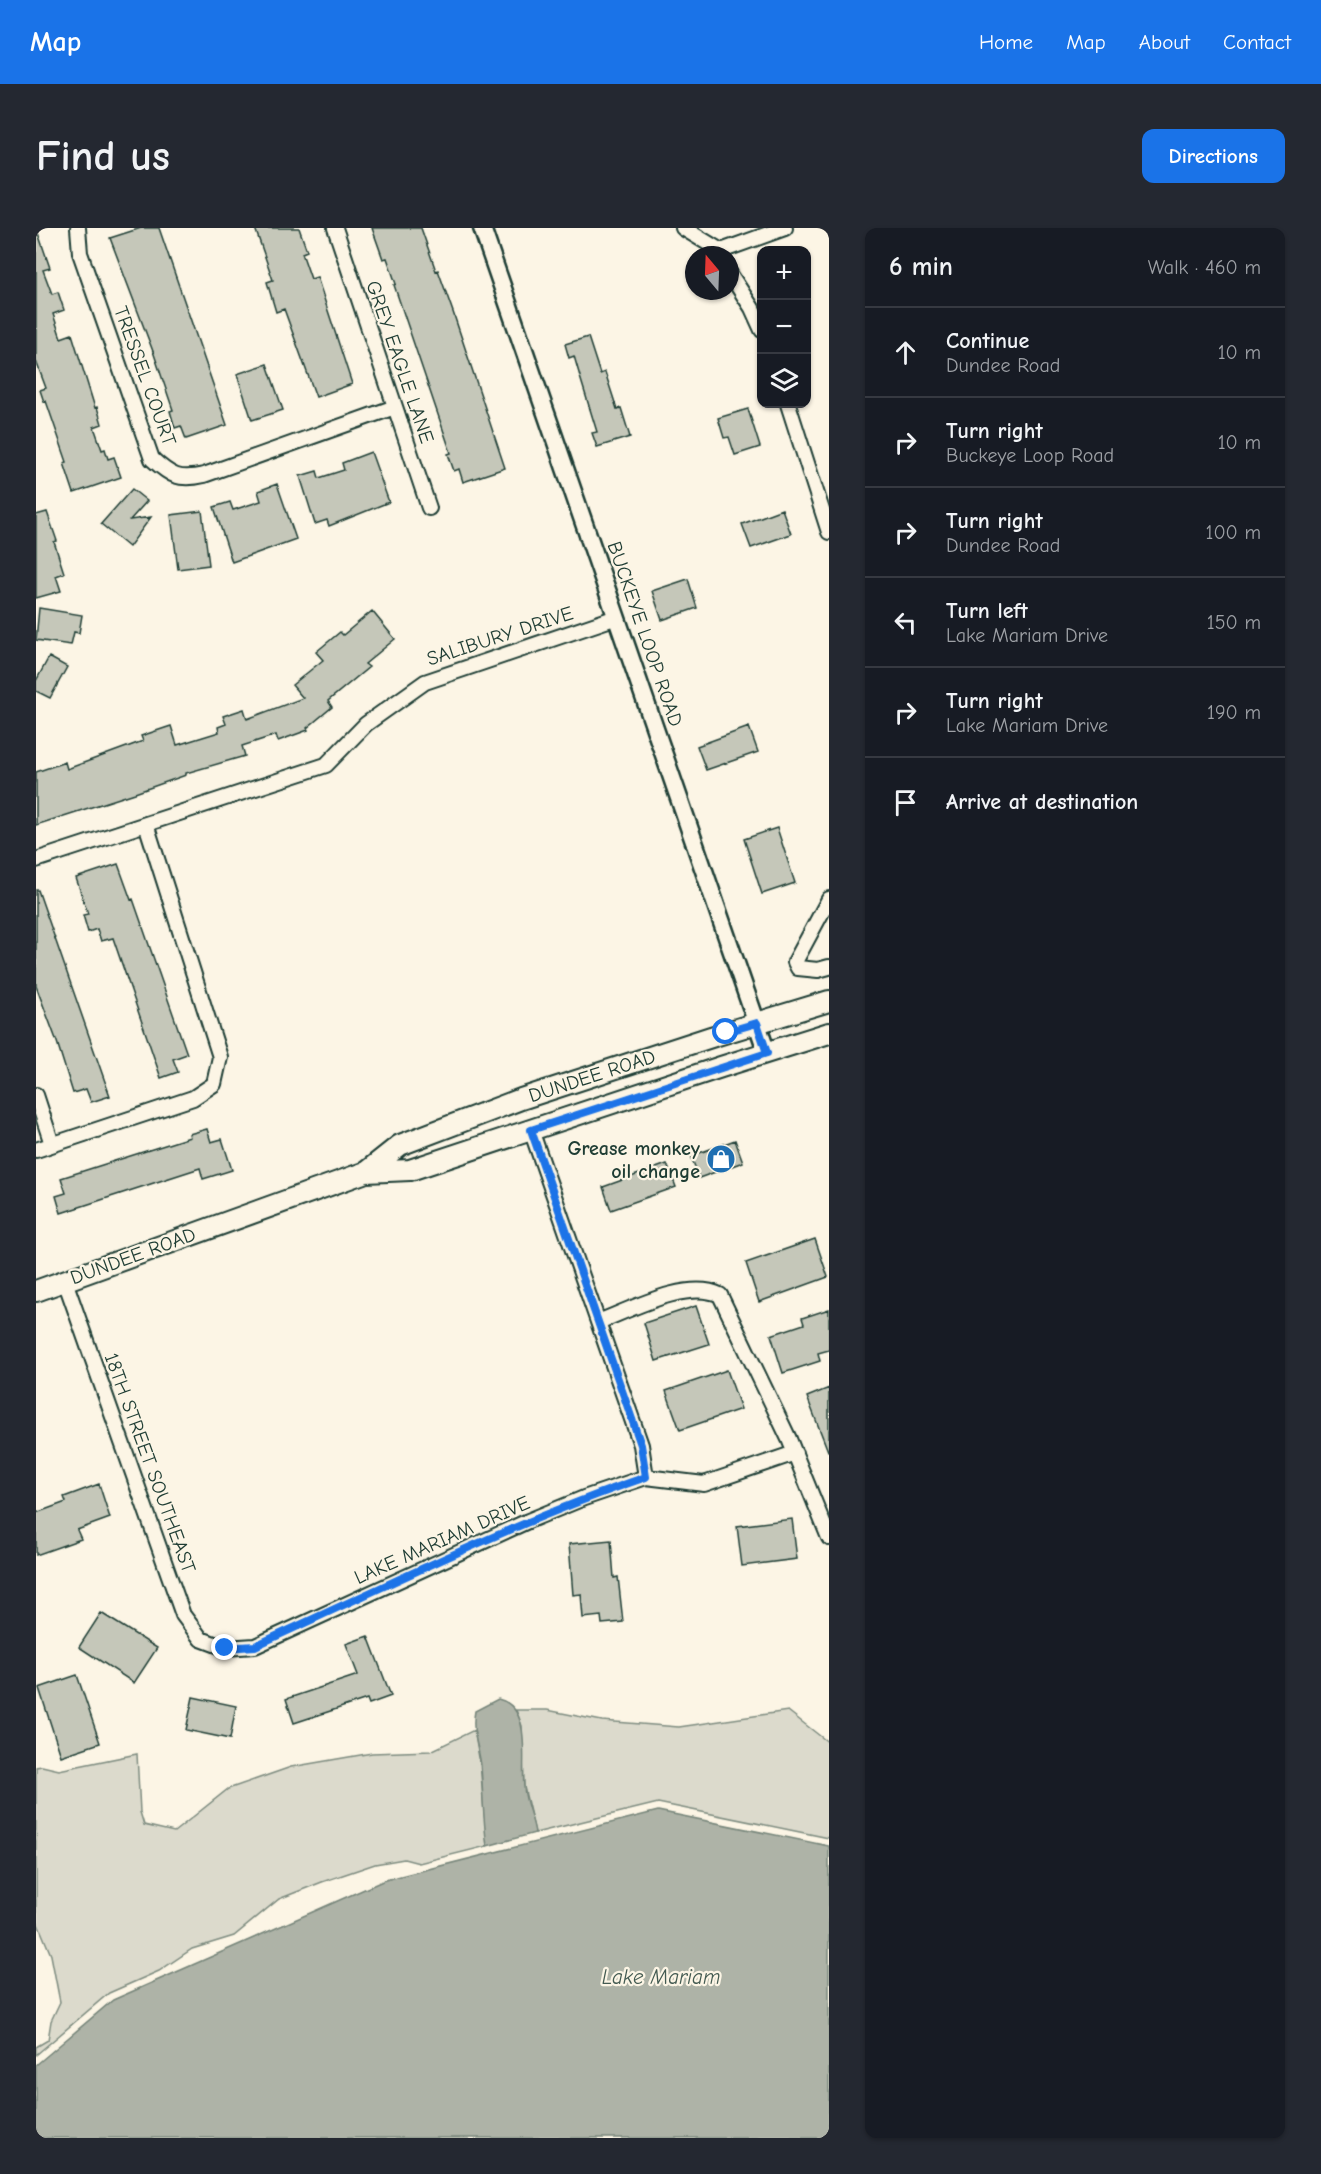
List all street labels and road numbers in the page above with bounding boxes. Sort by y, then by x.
street label: GREY EAGLE LANE [361,278,439,446]
street label: TRESSEL COURT [109,303,181,449]
street label: BUCKEYE LOOP ROAD [602,538,688,730]
street label: SALIBURY DRIVE [424,602,576,670]
street label: DUNDEE ROAD [526,1045,658,1107]
street label: DUNDEE ROAD [67,1223,199,1289]
street label: 18TH STREET SOUTHEAST [99,1350,201,1577]
street label: LAKE MARIAM DRIVE [351,1491,533,1589]

